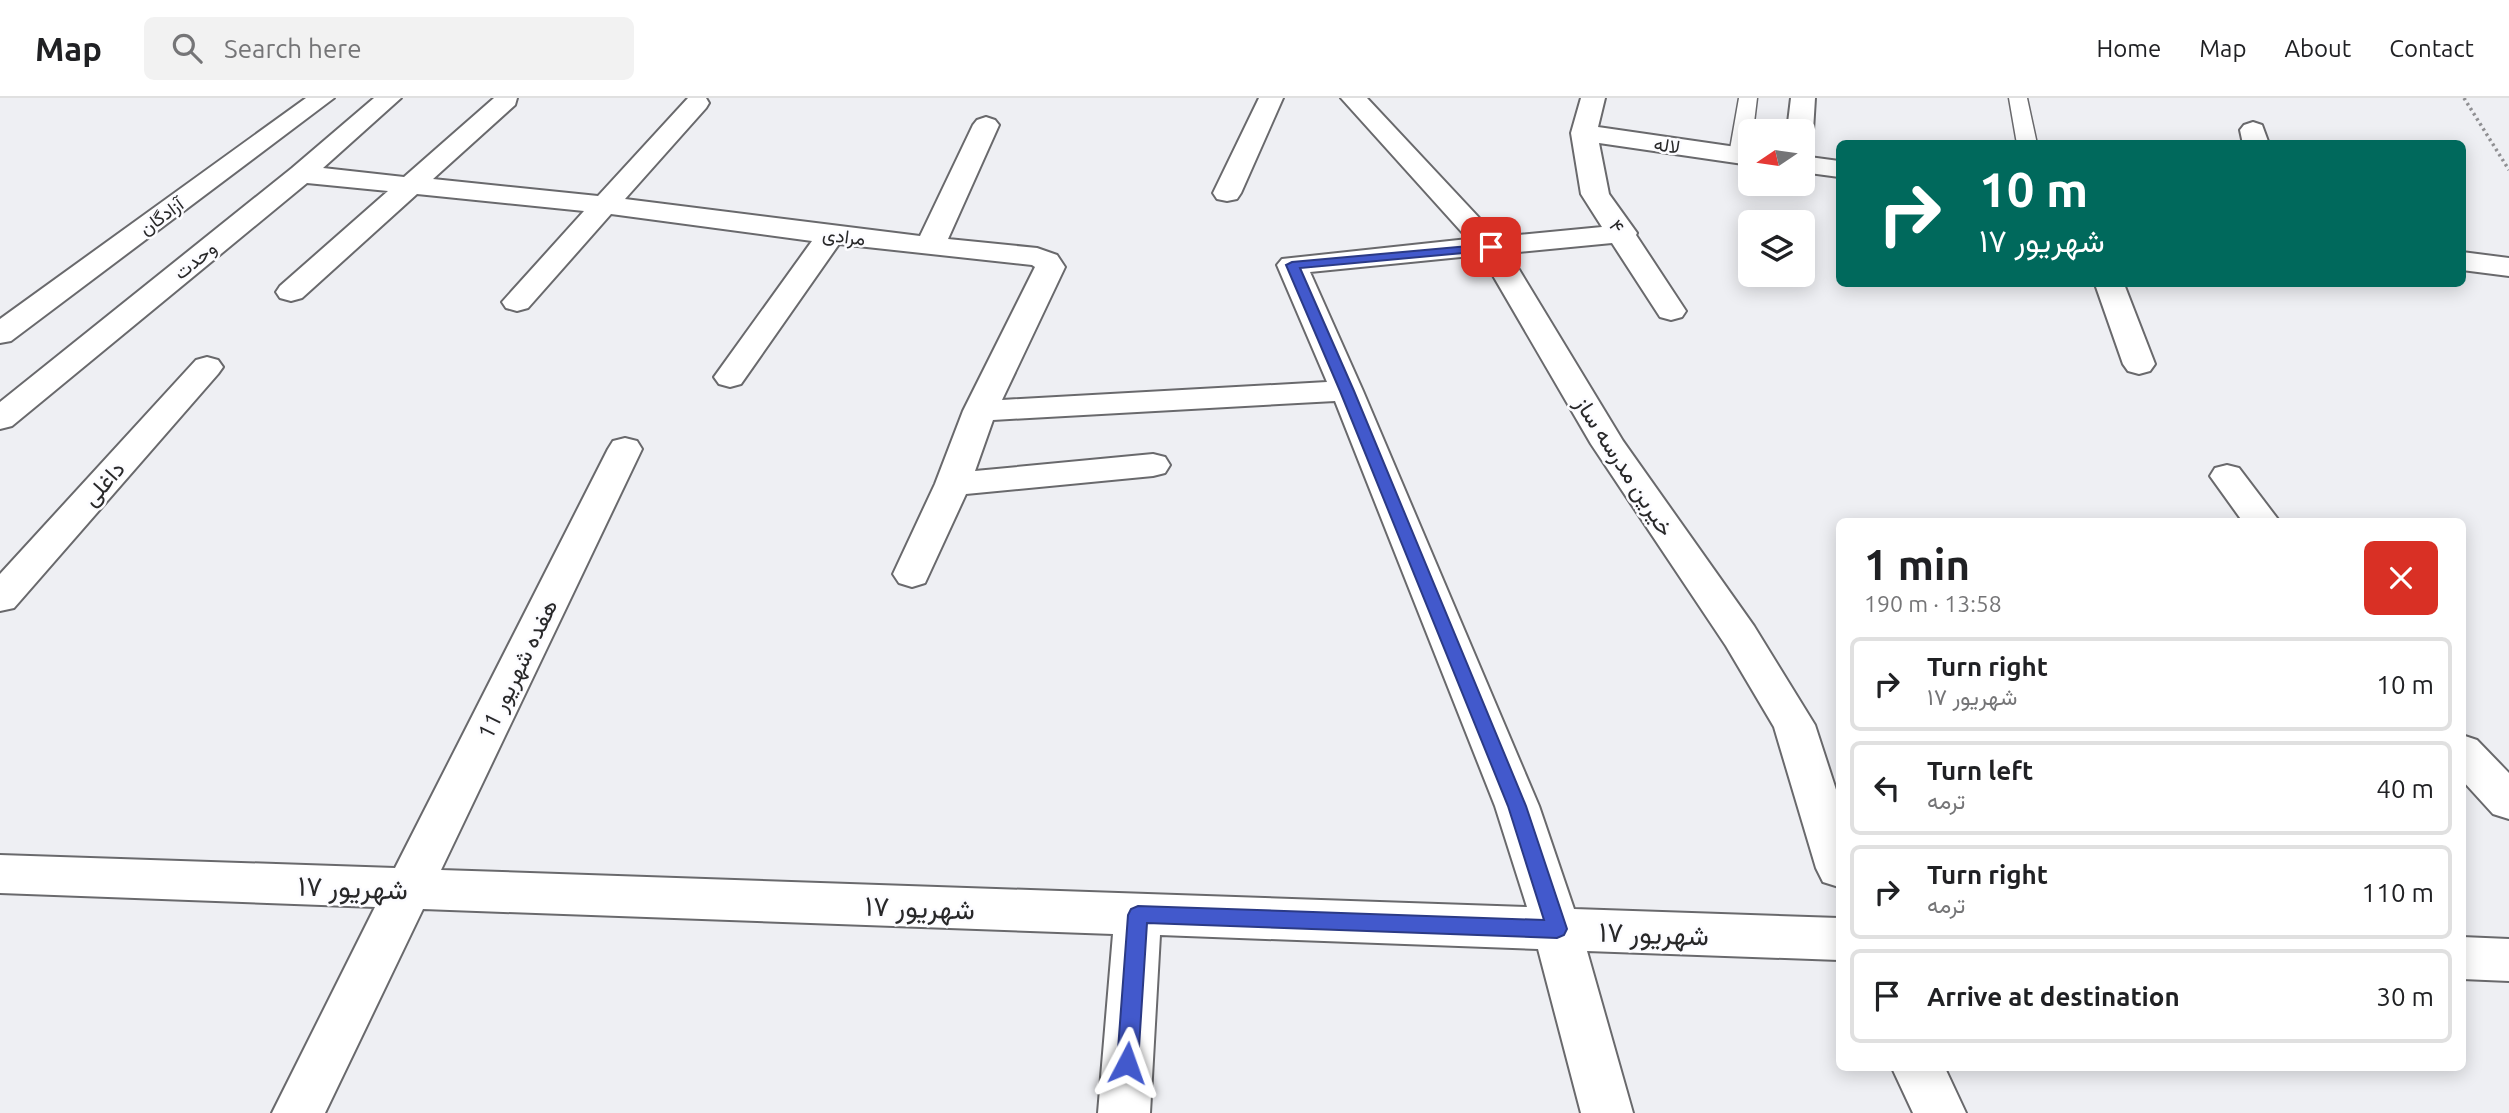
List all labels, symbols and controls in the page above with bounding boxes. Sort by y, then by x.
search box [144,17,634,80]
icon: search [168,29,206,67]
text: Map [35,30,102,67]
text: Search here [224,34,362,63]
text: Home [2096,35,2161,62]
text: Map [2199,35,2246,62]
text: About [2284,35,2351,62]
text: Contact [2389,35,2474,62]
north arrow [1738,119,1815,196]
map controls [1738,119,1815,287]
street label: لاله [1652,132,1682,158]
text: 10 m [1979,161,2088,216]
icon: right [1864,168,1955,259]
street label: آزادگان [135,192,189,240]
button: layers [1738,210,1815,287]
street label: ۴ [1605,215,1629,237]
pin [1461,217,1521,277]
street label: مرادی [821,222,867,251]
text: ۱۷ شهریور [1979,222,2105,258]
icon: arrive [1472,228,1510,266]
street label: وحدت [169,236,221,284]
street label: خیرین مدرسه ساز [1568,391,1679,542]
street label: داغلی [77,456,131,511]
text: 1 min [1864,541,1970,588]
button: close [2364,541,2438,615]
text: 190 m · 13:58 [1864,591,2002,616]
street label: هفده شهریور 11 [472,595,564,744]
text: Turn right [1927,652,2048,681]
icon: right [1868,665,1906,703]
text: 10 m [2376,670,2434,699]
text: ۱۷ شهریور [1927,684,2017,709]
text: Turn left [1927,756,2033,785]
icon: left [1868,769,1906,807]
text: 40 m [2376,774,2434,803]
text: ترمه [1927,788,1965,813]
text: Turn right [1927,860,2048,889]
street label: ۱۷ شهریور [297,870,409,907]
icon: right [1868,873,1906,911]
text: 110 m [2362,878,2434,907]
street label: ۱۷ شهریور [864,890,976,927]
text: ترمه [1927,892,1965,917]
street label: ۱۷ شهریور [1598,916,1710,953]
icon: arrive [1868,977,1906,1015]
text: Arrive at destination [1927,982,2180,1011]
text: 30 m [2376,982,2434,1011]
position arrow [1090,1026,1164,1100]

